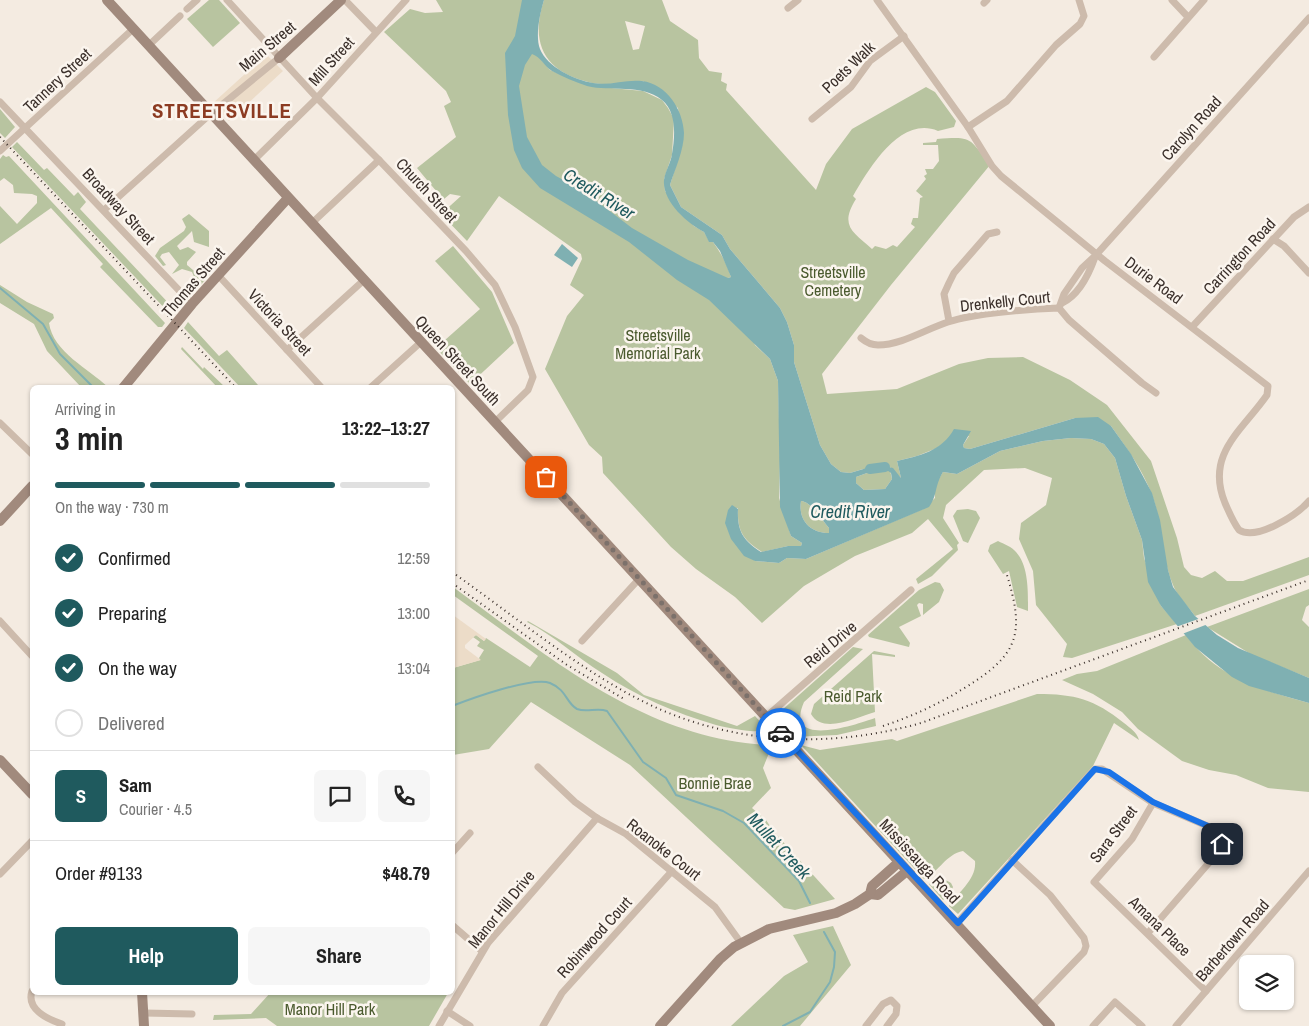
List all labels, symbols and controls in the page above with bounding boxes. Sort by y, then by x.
street label: Main Street [234,16,300,76]
street label: Mill Street [303,31,359,90]
street label: Poets Walk [817,36,880,98]
street label: Tannery Street [18,43,96,117]
street label: Carolyn Road [1156,91,1226,165]
district label: STREETSVILLE [152,96,292,125]
street label: Church Street [391,153,463,227]
water label: Credit River [559,162,641,226]
street label: Broadway Street [78,163,160,249]
street label: Carrington Road [1198,213,1280,299]
street label: Thomas Street [156,242,230,322]
street label: Durie Road [1121,251,1187,309]
park label: Streetsville Cemetery [801,261,865,301]
street label: Victoria Street [243,284,317,360]
street label: Drenkelly Court [959,285,1051,317]
street label: Queen Street South [410,310,506,410]
park label: Streetsville Memorial Park [615,324,701,364]
text: Arriving in [55,398,116,420]
text: 13:22–13:27 [342,415,430,441]
text: 3 min [55,417,124,460]
pin [525,456,567,498]
icon: bag [532,463,560,491]
text: On the way · 730 m [55,496,169,518]
water label: Credit River [810,499,891,524]
icon: check [55,544,83,572]
text: Confirmed [98,545,171,571]
text: 12:59 [397,547,430,569]
icon: check [55,599,83,627]
text: Preparing [98,600,166,626]
text: 13:00 [397,602,430,624]
street label: Reid Drive [799,615,861,673]
icon: check [55,654,83,682]
text: On the way [98,655,177,681]
text: 13:04 [397,657,430,679]
park label: Reid Park [824,685,883,707]
courier [756,708,806,758]
text: Delivered [98,710,165,736]
icon: car [767,719,795,747]
button: chat [314,770,366,822]
button: phone [378,770,430,822]
text: Sam [119,772,152,798]
park label: Bonnie Brae [679,772,751,794]
text: S [76,783,86,809]
text: Courier · 4.5 [119,798,192,820]
street label: Sara Street [1084,801,1142,867]
water label: Mullet Creek [742,807,817,885]
street label: Roanoke Court [622,813,706,885]
street label: Mississauga Road [875,814,965,908]
pin [1201,823,1243,865]
icon: home [1208,830,1236,858]
text: Order #9133 [55,860,142,886]
text: $48.79 [382,860,430,886]
street label: Manor Hill Drive [463,865,539,953]
street label: Amana Place [1124,890,1196,961]
street label: Robinwood Court [552,891,637,982]
street label: Barbertown Road [1190,894,1274,986]
button: Help [55,927,238,985]
button: Share [248,927,430,985]
map controls [1239,955,1294,1010]
button: layers [1239,955,1294,1010]
park label: Manor Hill Park [285,998,376,1020]

